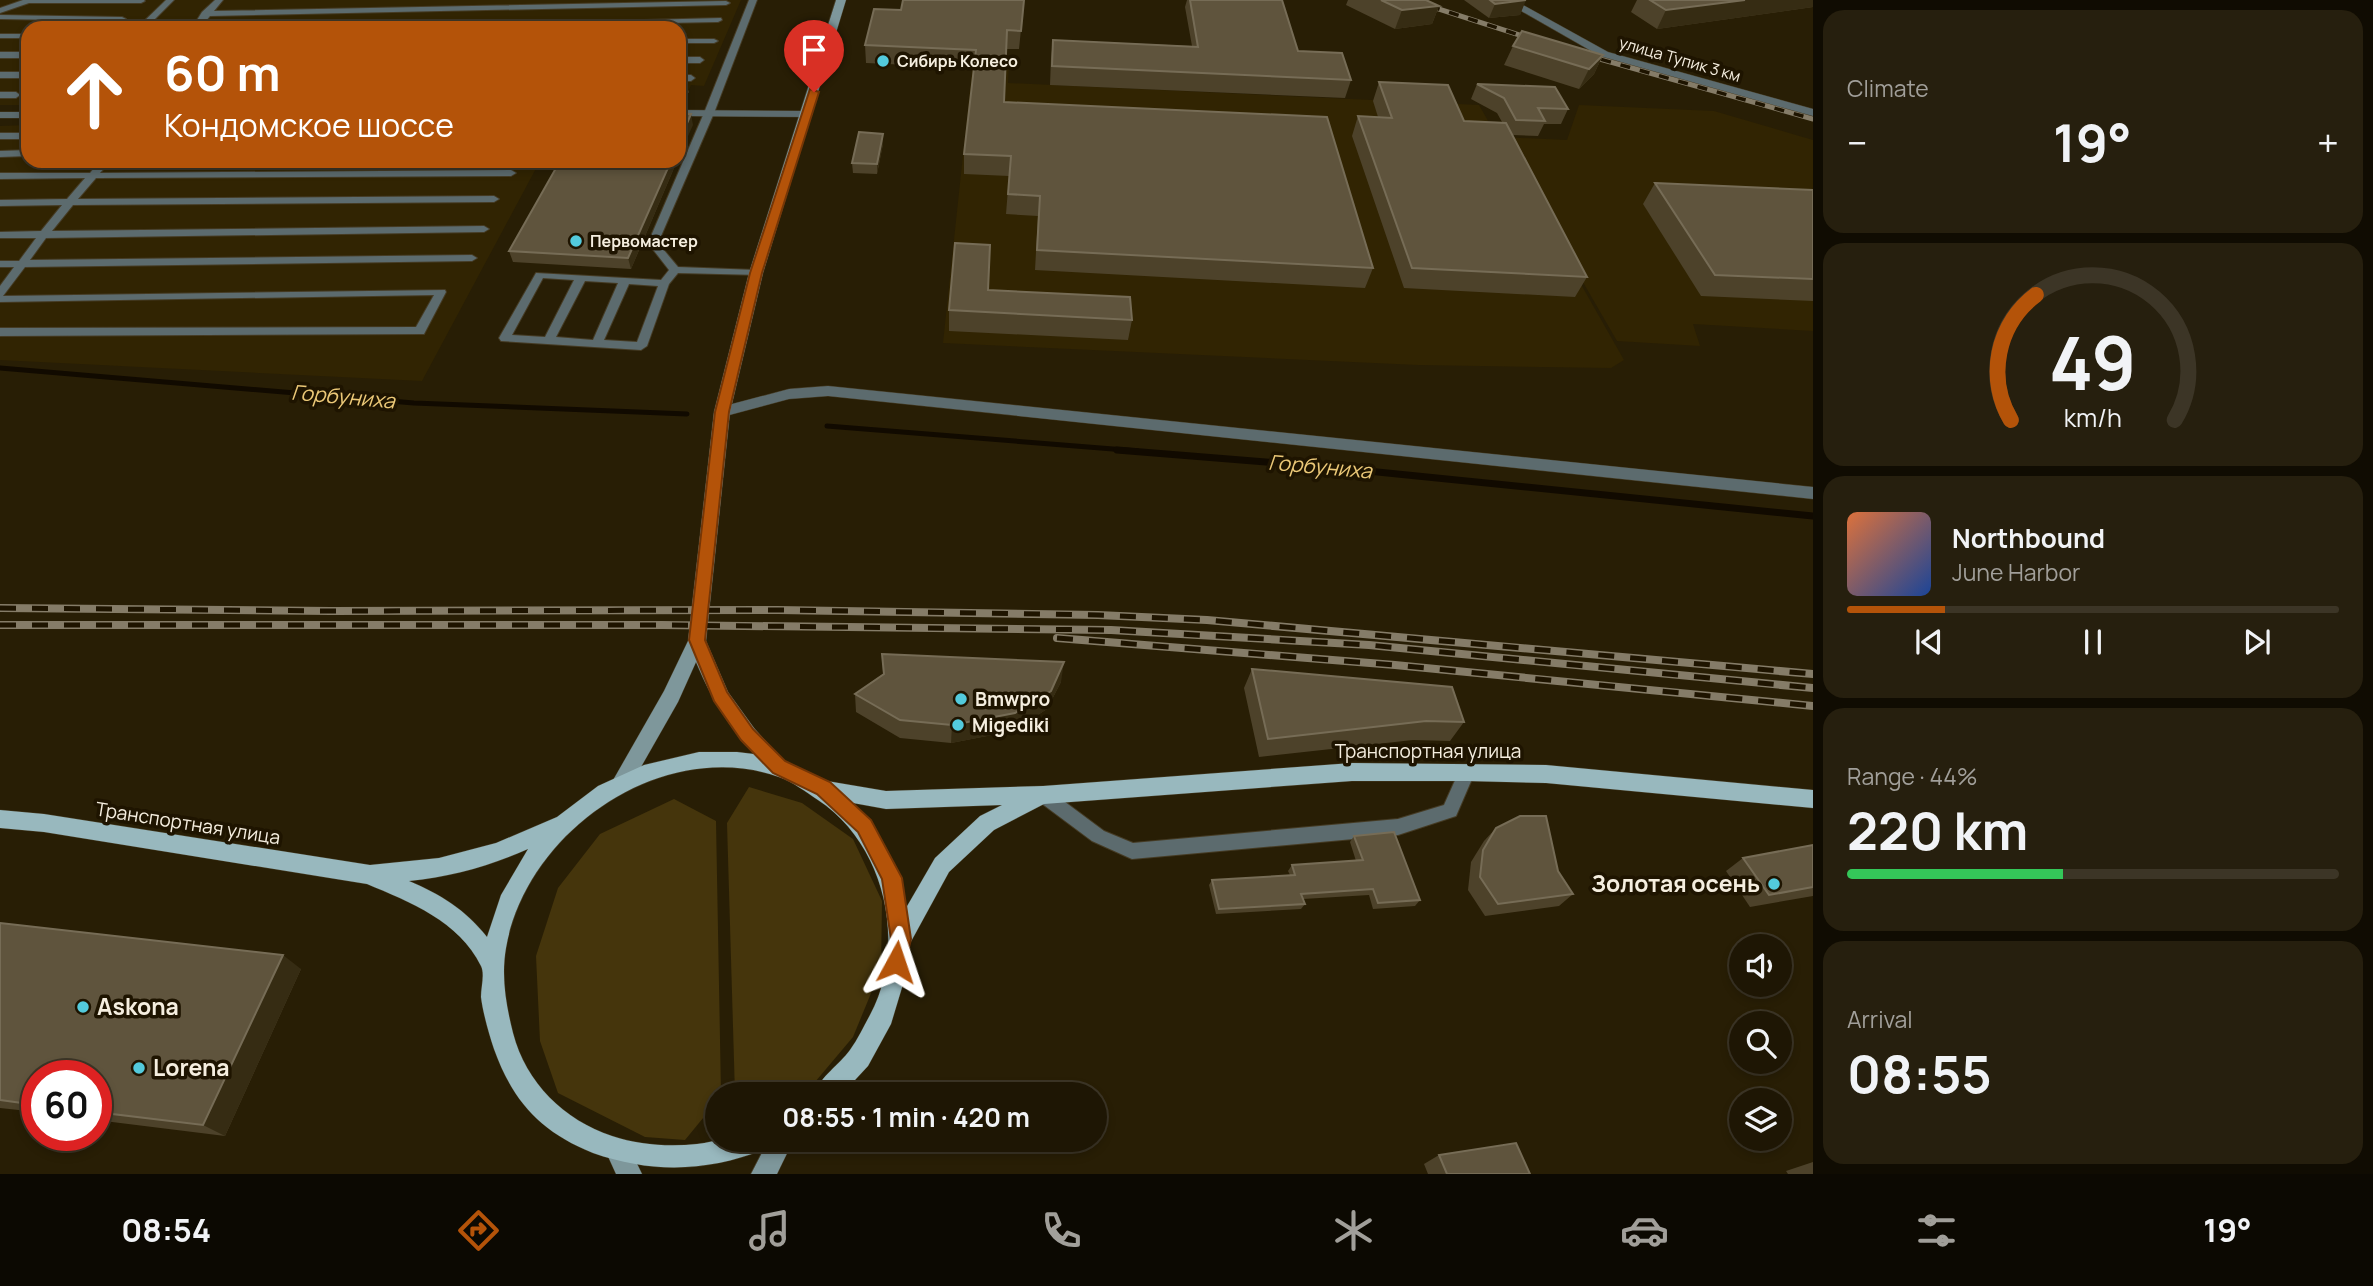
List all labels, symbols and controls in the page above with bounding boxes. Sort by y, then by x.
pin [784,20,844,92]
icon: arrive [795,31,833,69]
street label: улица Тупик 3 км [1617,31,1743,87]
text: 60 m [164,39,281,106]
icon: ahead [49,49,140,140]
place label: Сибирь Колесо [897,50,1018,72]
marker: Сибирь Колесо [875,53,891,69]
text: Climate [1847,72,1929,104]
text: Кондомское шоссе [164,103,454,147]
text: 19° [2053,107,2132,178]
text: − [1847,116,1868,168]
text: + [2317,116,2339,168]
place label: Первомастер [590,230,698,252]
marker: Первомастер [568,233,584,249]
text: 49 [2049,313,2137,413]
water label: Горбуниха [290,378,397,415]
text: km/h [2064,400,2122,435]
water label: Горбуниха [1267,448,1374,485]
text: Northbound [1952,520,2105,556]
text: June Harbor [1952,556,2080,588]
icon: previous [1910,623,1948,661]
icon: pause [2074,623,2112,661]
icon: next [2238,623,2276,661]
place label: Bmwpro [975,686,1050,712]
marker: Bmwpro [953,691,969,707]
place label: Migediki [972,712,1049,738]
marker: Migediki [950,717,966,733]
street label: Транспортная улица [1335,738,1521,764]
text: Range · 44% [1847,760,1978,792]
text: 220 km [1847,795,2028,866]
street label: Транспортная улица [94,796,282,850]
place label: Золотая осень [1591,867,1760,899]
marker: Золотая осень [1766,876,1782,892]
position arrow [859,925,933,999]
map controls [1729,934,1792,1151]
button: sound [1729,934,1792,997]
place label: Askona [97,990,179,1022]
marker: Askona [75,999,91,1015]
text: Arrival [1847,1003,1913,1035]
button: search [1729,1011,1792,1074]
text: 08:55 [1847,1038,1992,1109]
place label: Lorena [153,1051,230,1083]
speed limit sign: 60 [21,1060,112,1151]
marker: Lorena [131,1060,147,1076]
button: layers [1729,1088,1792,1151]
text: 08:55 · 1 min · 420 m [782,1099,1030,1135]
icon: directions [454,1206,503,1255]
icon: music [745,1206,794,1255]
icon: phone [1037,1206,1086,1255]
icon: climate [1329,1206,1378,1255]
icon: car [1620,1206,1669,1255]
icon: filters [1912,1206,1961,1255]
text: 08:54 [121,1208,211,1252]
text: 19° [2203,1208,2252,1252]

